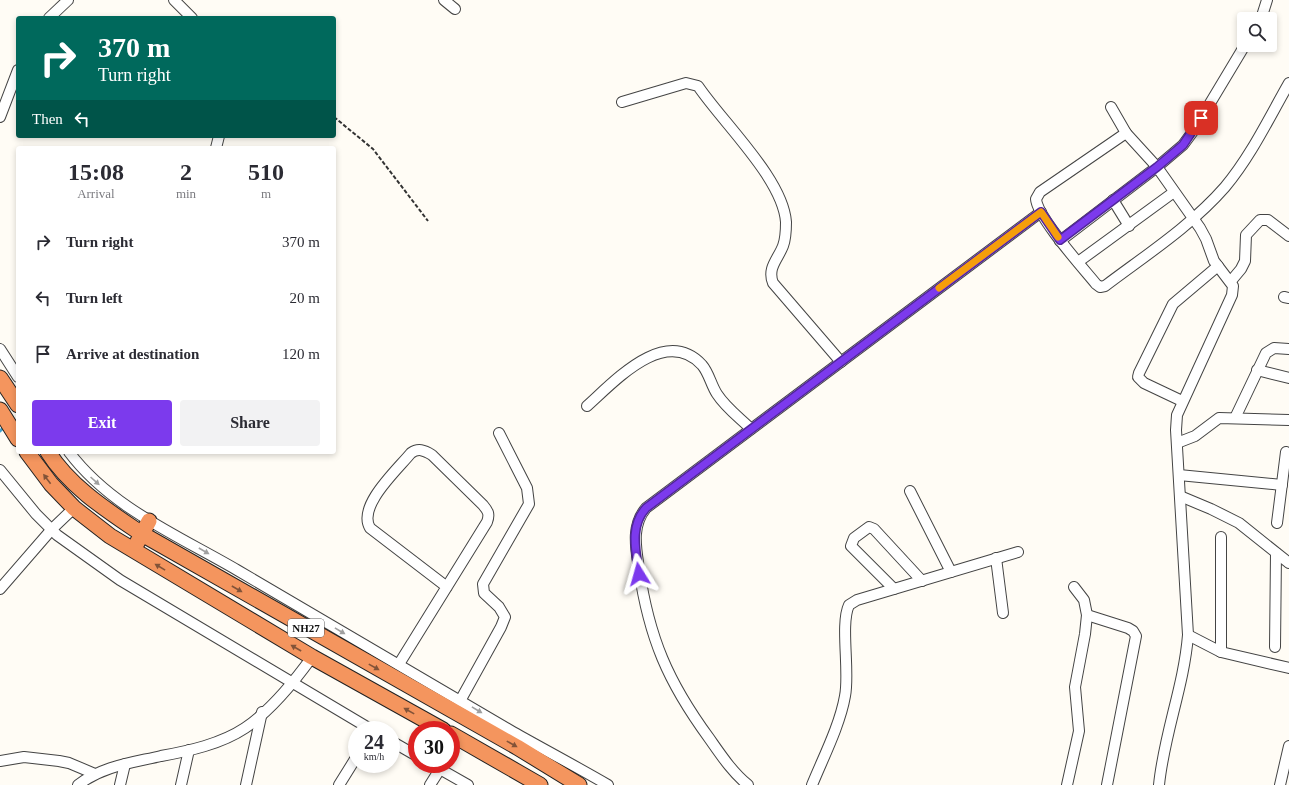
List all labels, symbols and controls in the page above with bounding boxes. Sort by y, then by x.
map controls [1237,12,1277,52]
button: search [1237,12,1277,52]
icon: right [32,32,84,84]
text: 370 m [98,32,170,63]
text: Turn right [98,65,171,85]
pin [1184,101,1218,135]
icon: arrive [1190,107,1212,129]
icon: left [71,108,93,130]
text: Then [32,111,63,127]
text: 15:08 [68,159,124,185]
text: 2 [180,159,192,185]
text: 510 [248,159,284,185]
text: Arrival [77,186,115,201]
text: min [176,186,196,201]
text: m [261,186,271,201]
icon: right [32,231,54,253]
text: Turn right [66,234,133,250]
text: 370 m [282,234,320,250]
icon: left [32,287,54,309]
text: Turn left [66,290,123,306]
text: 20 m [290,290,320,306]
icon: arrive [32,343,54,365]
text: Arrive at destination [66,346,199,362]
text: 120 m [282,346,320,362]
button: Exit [32,400,172,446]
button: Share [180,400,320,446]
one-way arrow [43,474,51,485]
one-way arrow [90,476,100,485]
one-way arrow [198,548,210,555]
position arrow [618,553,660,595]
one-way arrow [154,563,166,570]
one-way arrow [231,585,243,592]
road number: NH27 [288,619,324,637]
one-way arrow [334,628,346,635]
one-way arrow [290,644,302,651]
one-way arrow [368,664,380,670]
one-way arrow [471,707,483,714]
one-way arrow [403,708,415,715]
speed limit sign: 30 [408,721,460,773]
text: 24 [364,731,384,753]
one-way arrow [506,741,518,748]
text: km/h [364,751,384,762]

